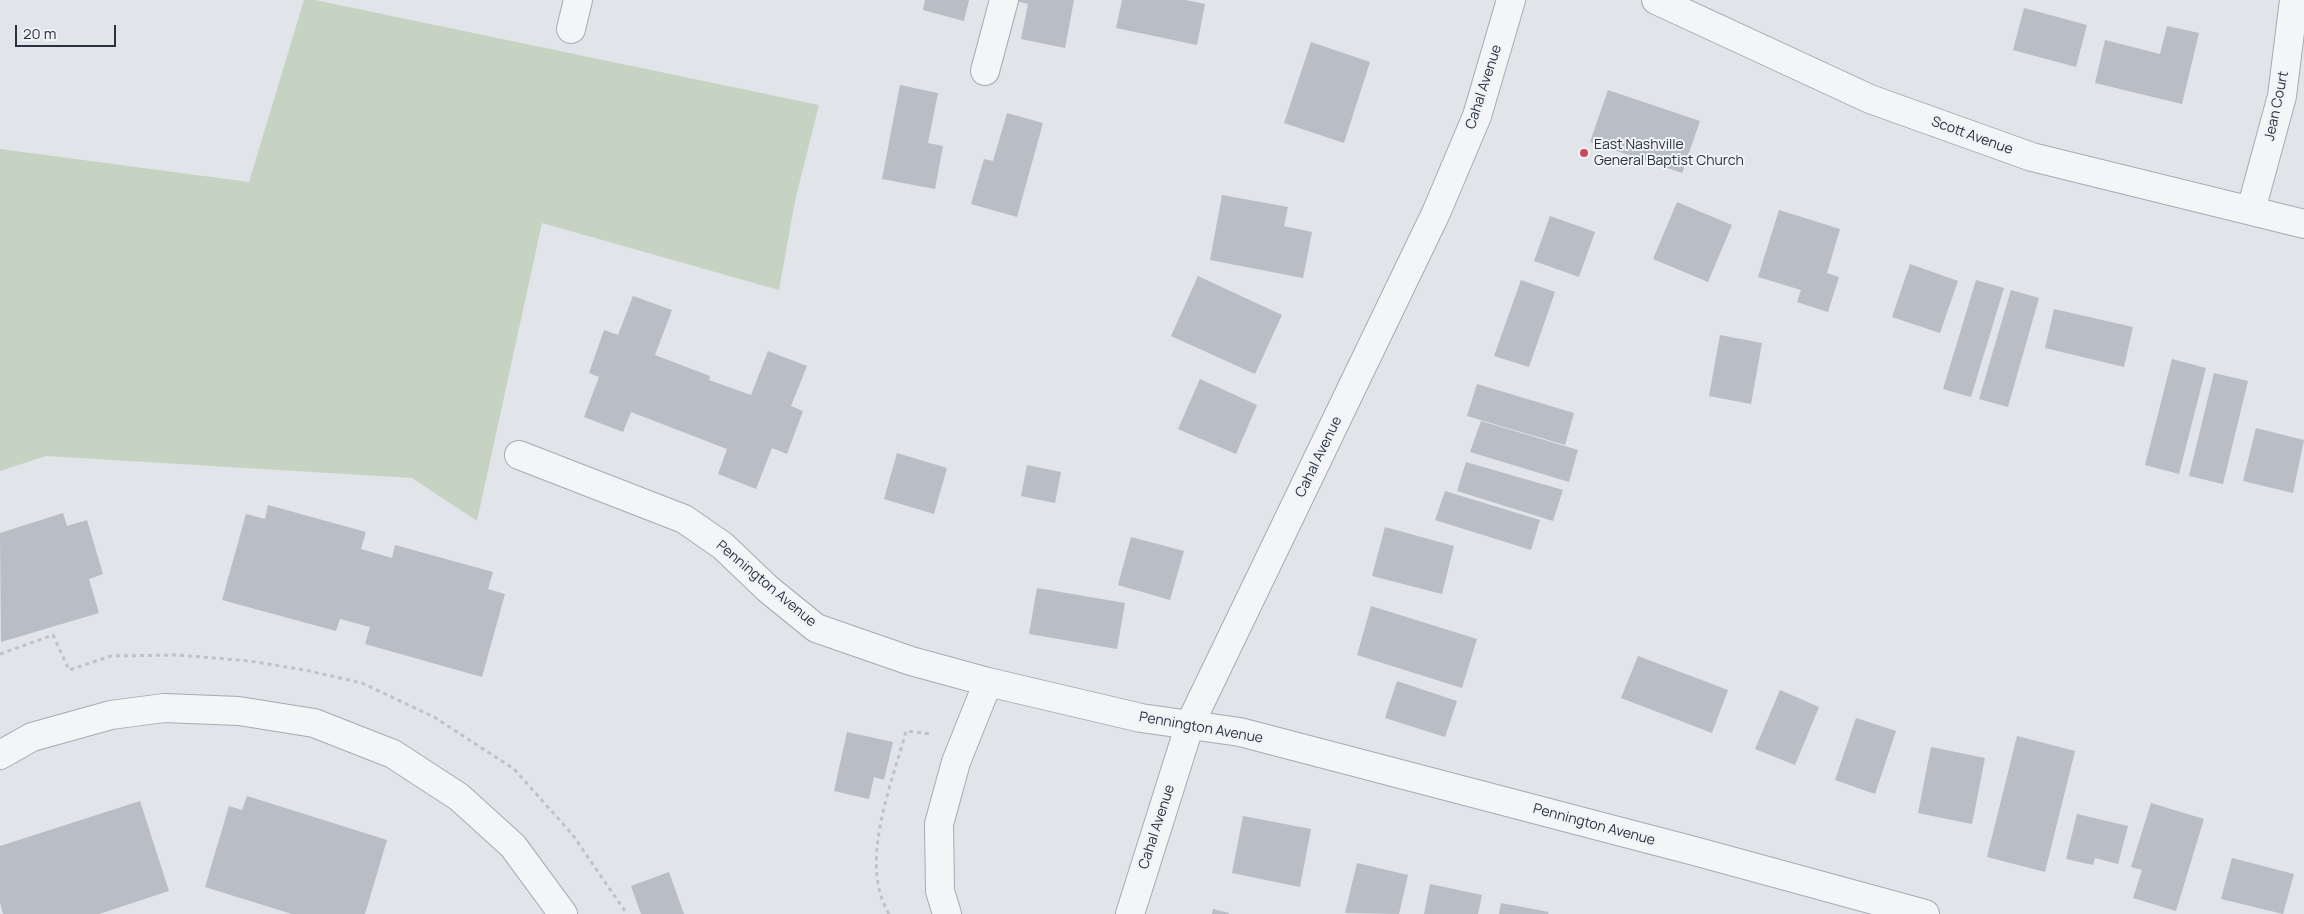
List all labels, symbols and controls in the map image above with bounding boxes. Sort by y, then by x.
scale bar [18,15,119,47]
text: 20 m [23,23,56,44]
street label: Cahal Avenue [1462,43,1506,131]
street label: Jean Court [2261,70,2293,142]
street label: Scott Avenue [1929,113,2015,159]
place label: East Nashville General Baptist Church [1594,137,1744,170]
marker: East Nashville General Baptist Church [1578,147,1590,159]
street label: Cahal Avenue [1292,414,1346,500]
street label: Pennington Avenue [713,537,819,631]
street label: Pennington Avenue [1138,709,1264,747]
street label: Cahal Avenue [1135,783,1179,871]
street label: Pennington Avenue [1531,801,1657,849]

